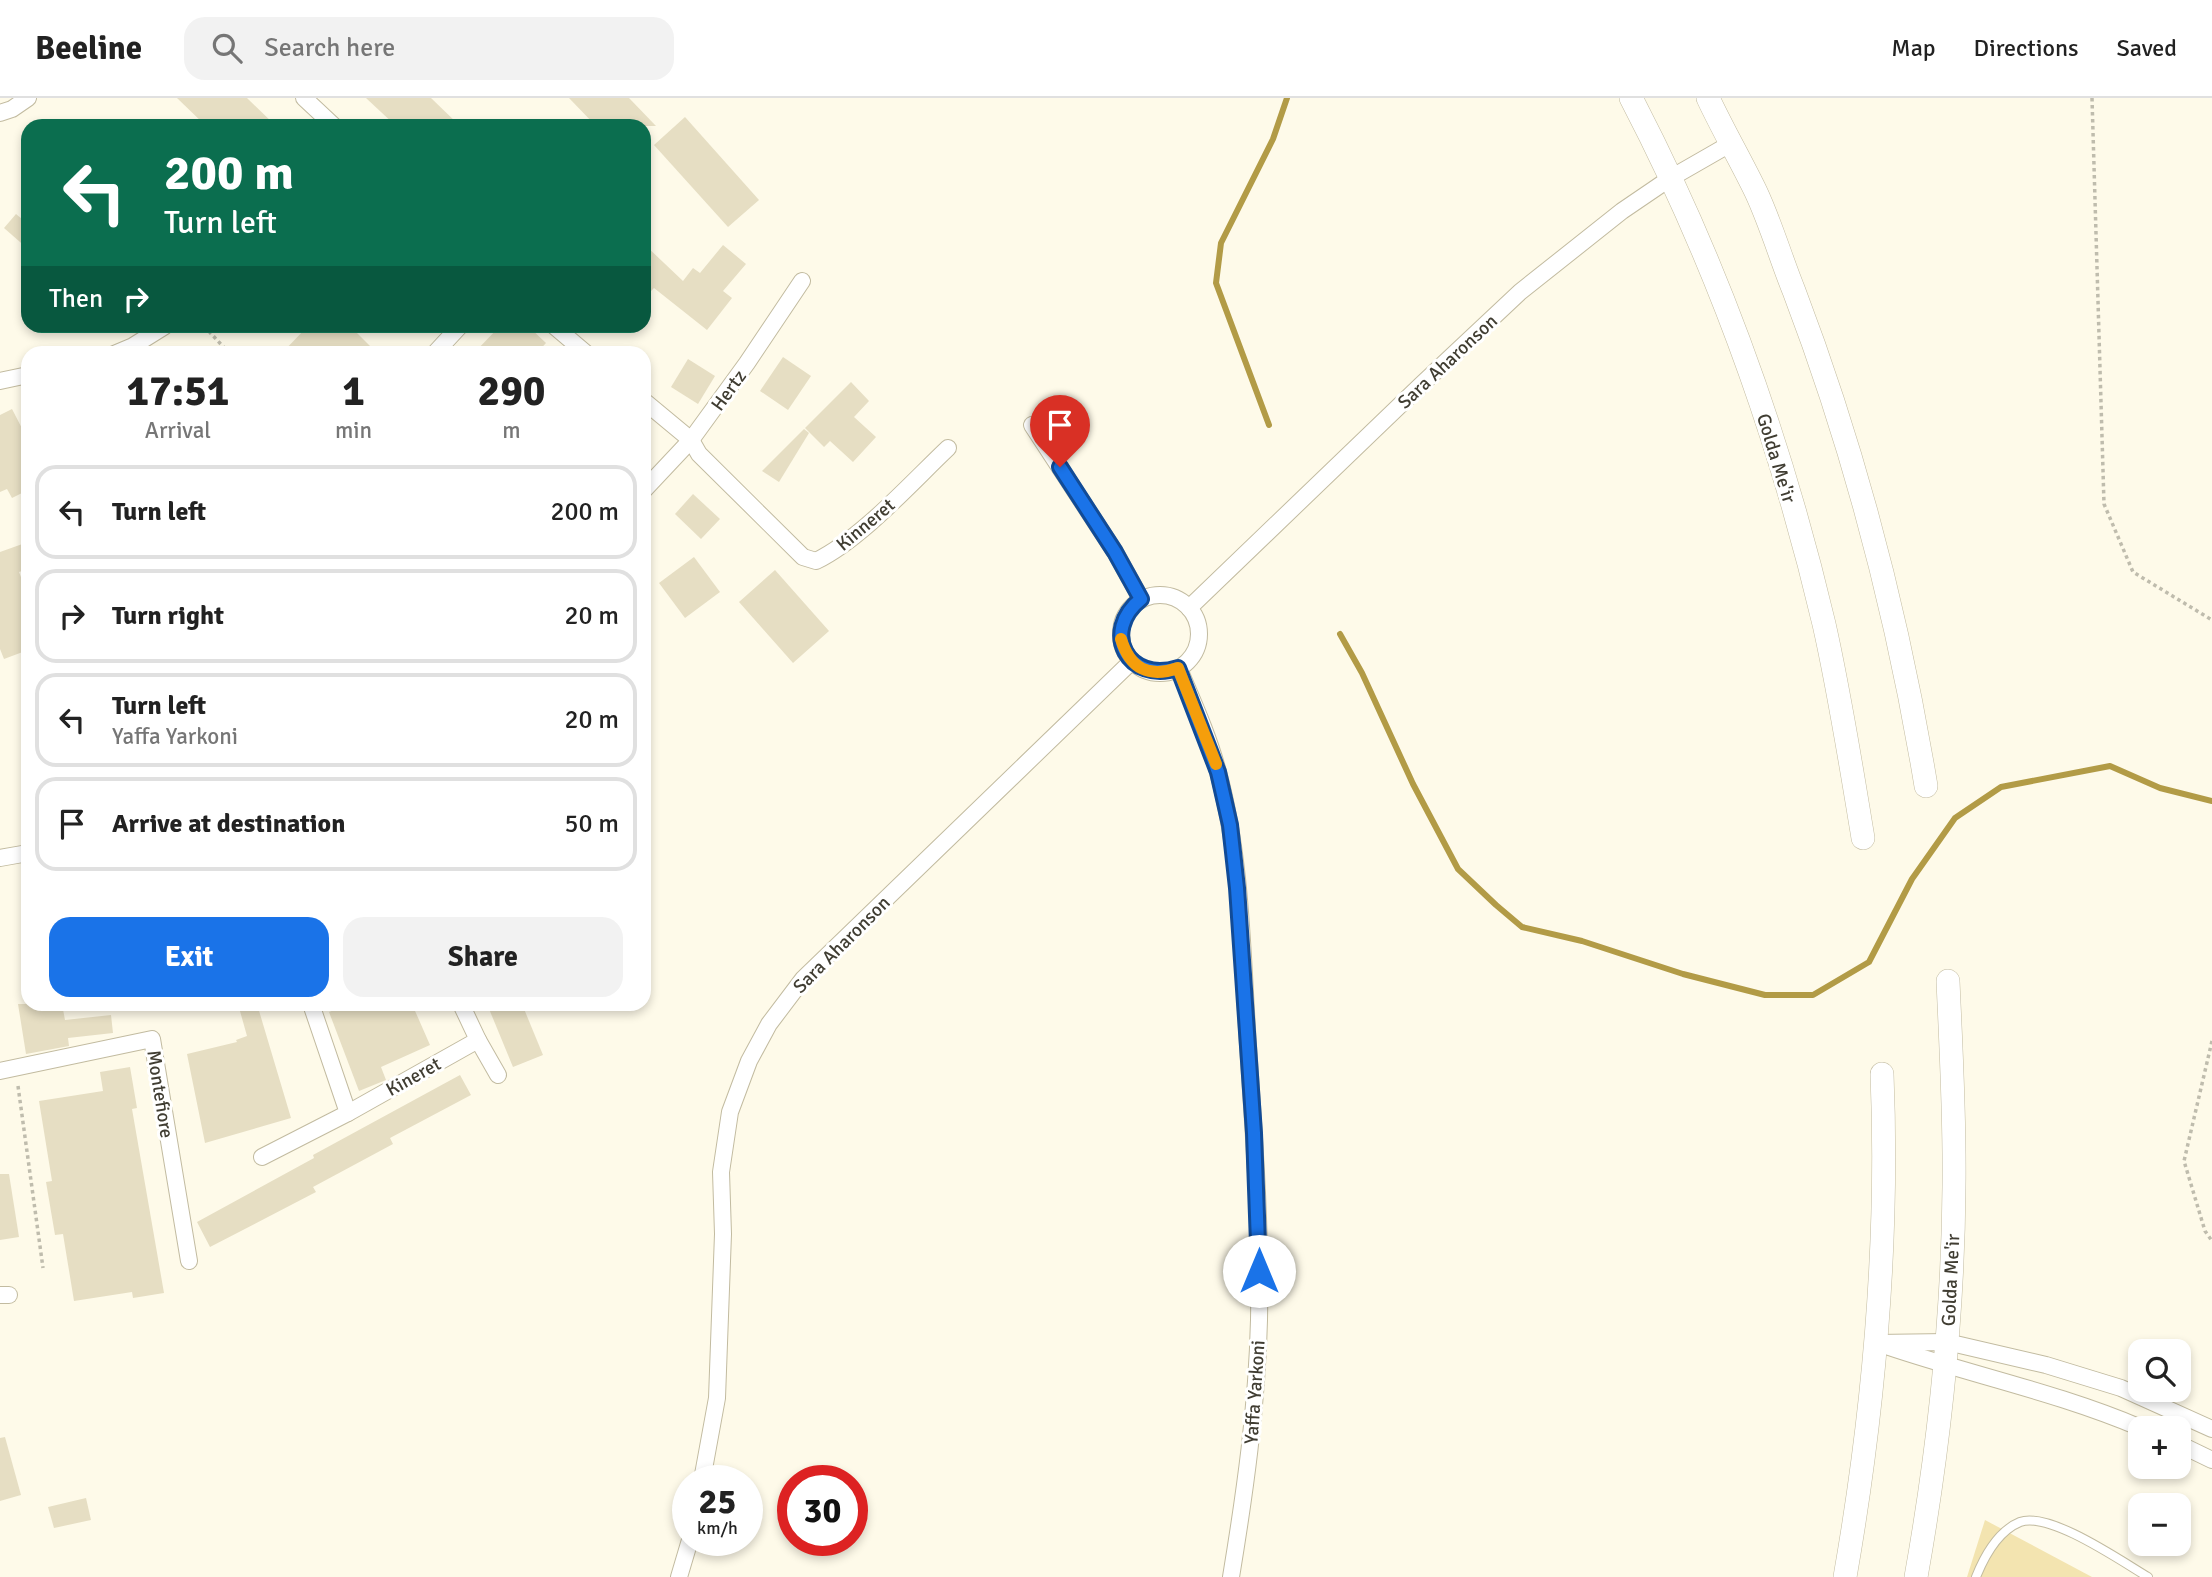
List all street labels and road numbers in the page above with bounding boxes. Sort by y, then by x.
street label: Sara Aharonson [1393,309,1503,414]
street label: Hertz [706,365,752,416]
street label: Golda Me'ir [1751,411,1801,506]
street label: Kinneret [831,493,900,556]
street label: Sara Aharonson [788,891,895,998]
street label: Montefiore [141,1049,179,1140]
street label: Kineret [382,1052,445,1102]
street label: Golda Me'ir [1937,1233,1965,1327]
street label: Yaffa Yarkoni [1239,1339,1271,1445]

